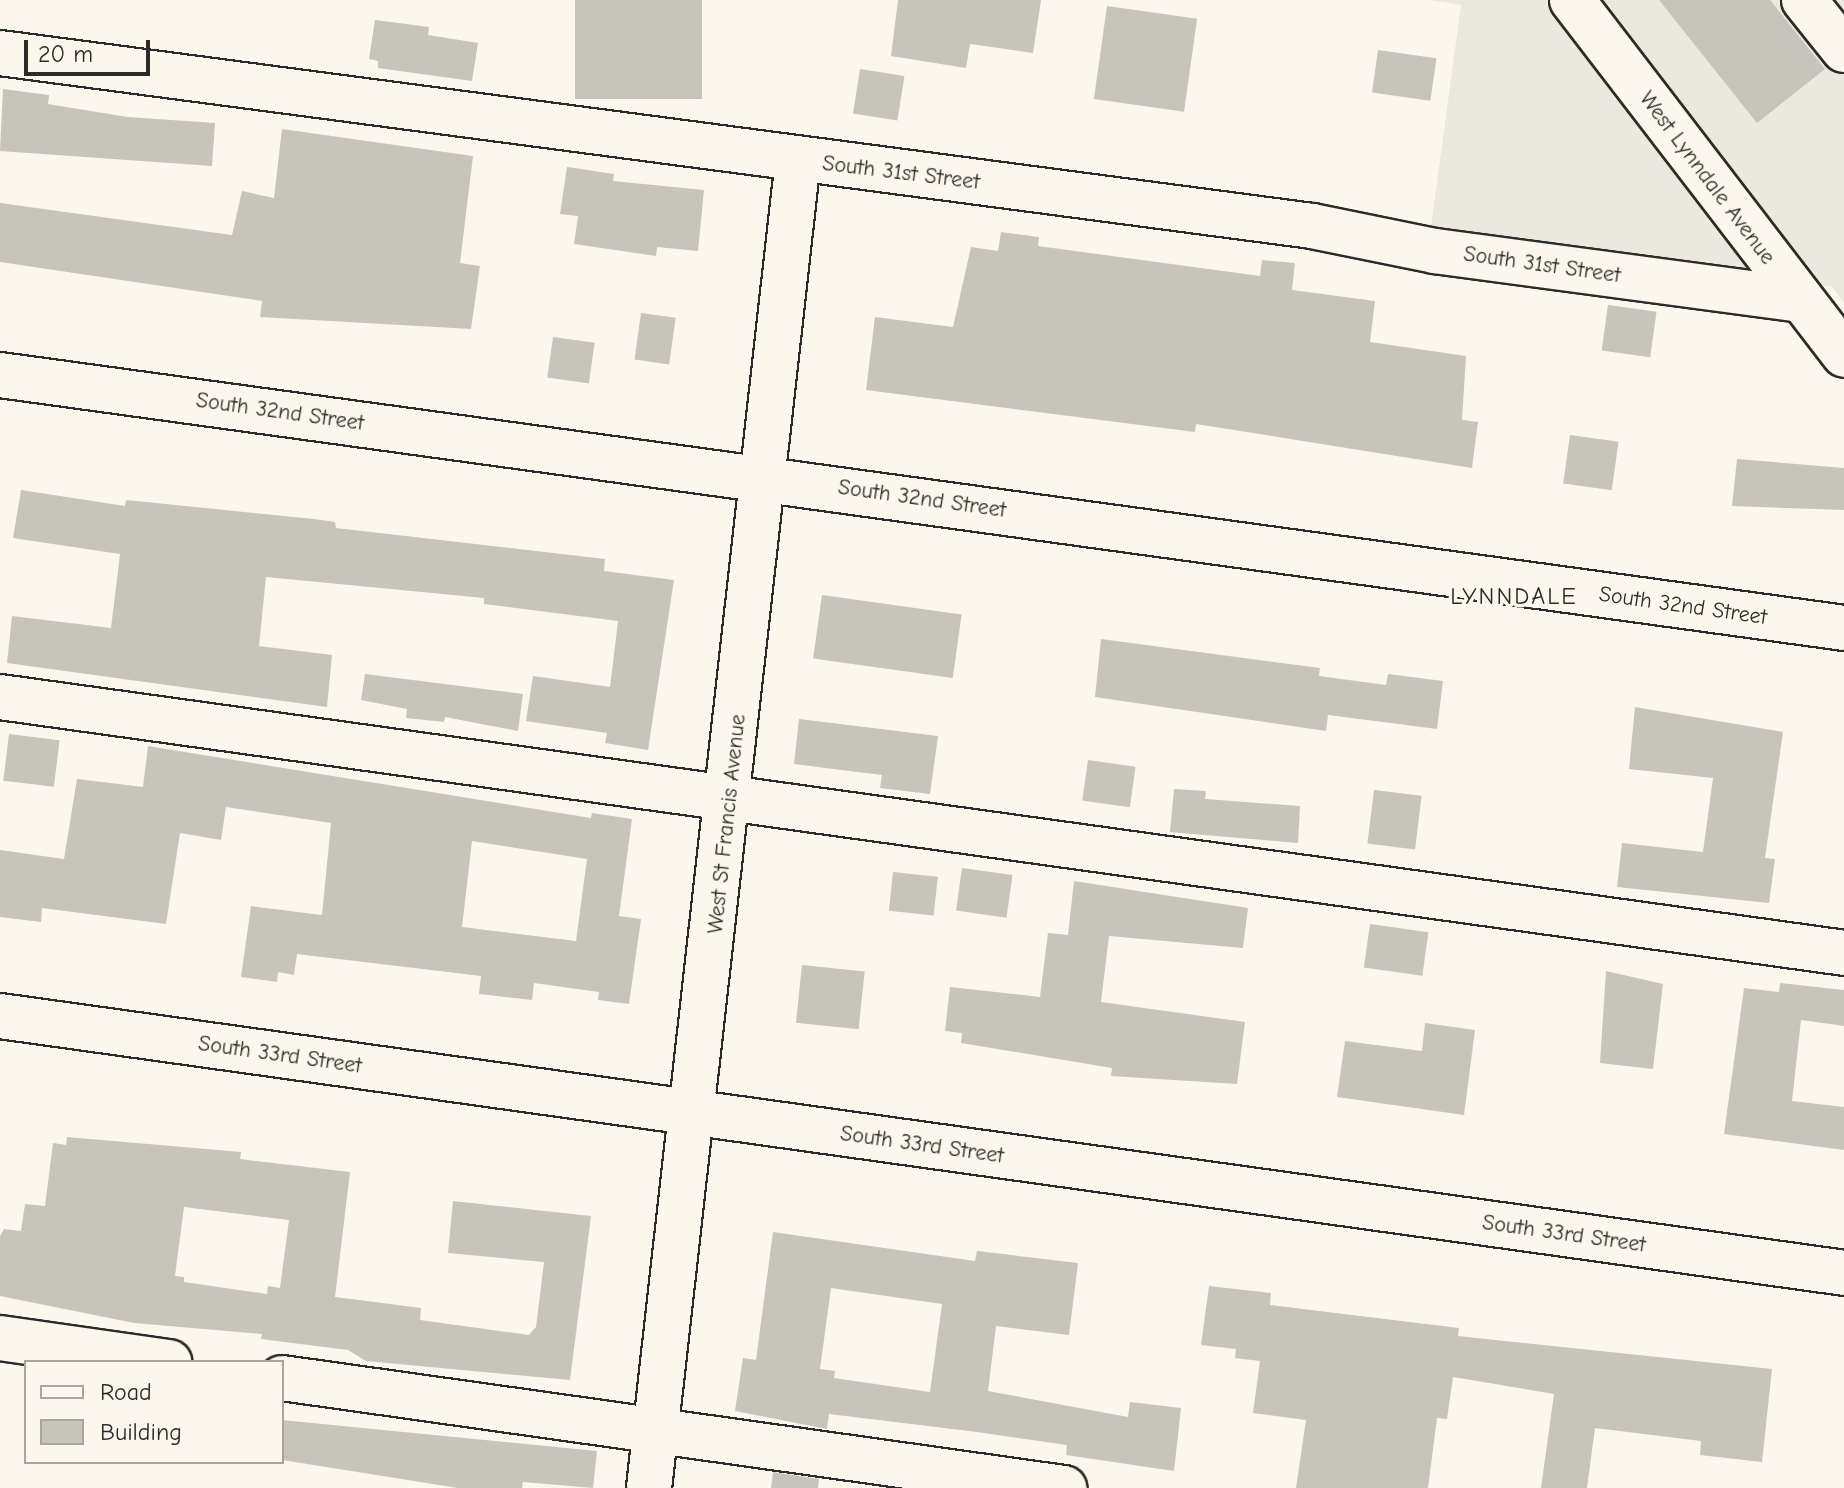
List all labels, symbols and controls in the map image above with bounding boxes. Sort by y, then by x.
scale bar [28,24,154,74]
text: 20 m [38,40,93,68]
street label: West Lynndale Avenue [1633,86,1781,270]
street label: South 31st Street [821,150,981,196]
street label: South 31st Street [1462,241,1622,289]
street label: South 32nd Street [194,387,366,437]
street label: South 32nd Street [836,474,1008,524]
street label: South 32nd Street [1597,581,1769,631]
district label: LYNNDALE [1450,583,1578,611]
street label: West St Francis Avenue [702,713,752,935]
street label: South 33rd Street [197,1030,363,1080]
street label: South 33rd Street [839,1120,1005,1170]
street label: South 33rd Street [1481,1209,1647,1259]
legend [24,1360,284,1464]
text: Road [100,1378,152,1406]
text: Building [100,1418,182,1446]

